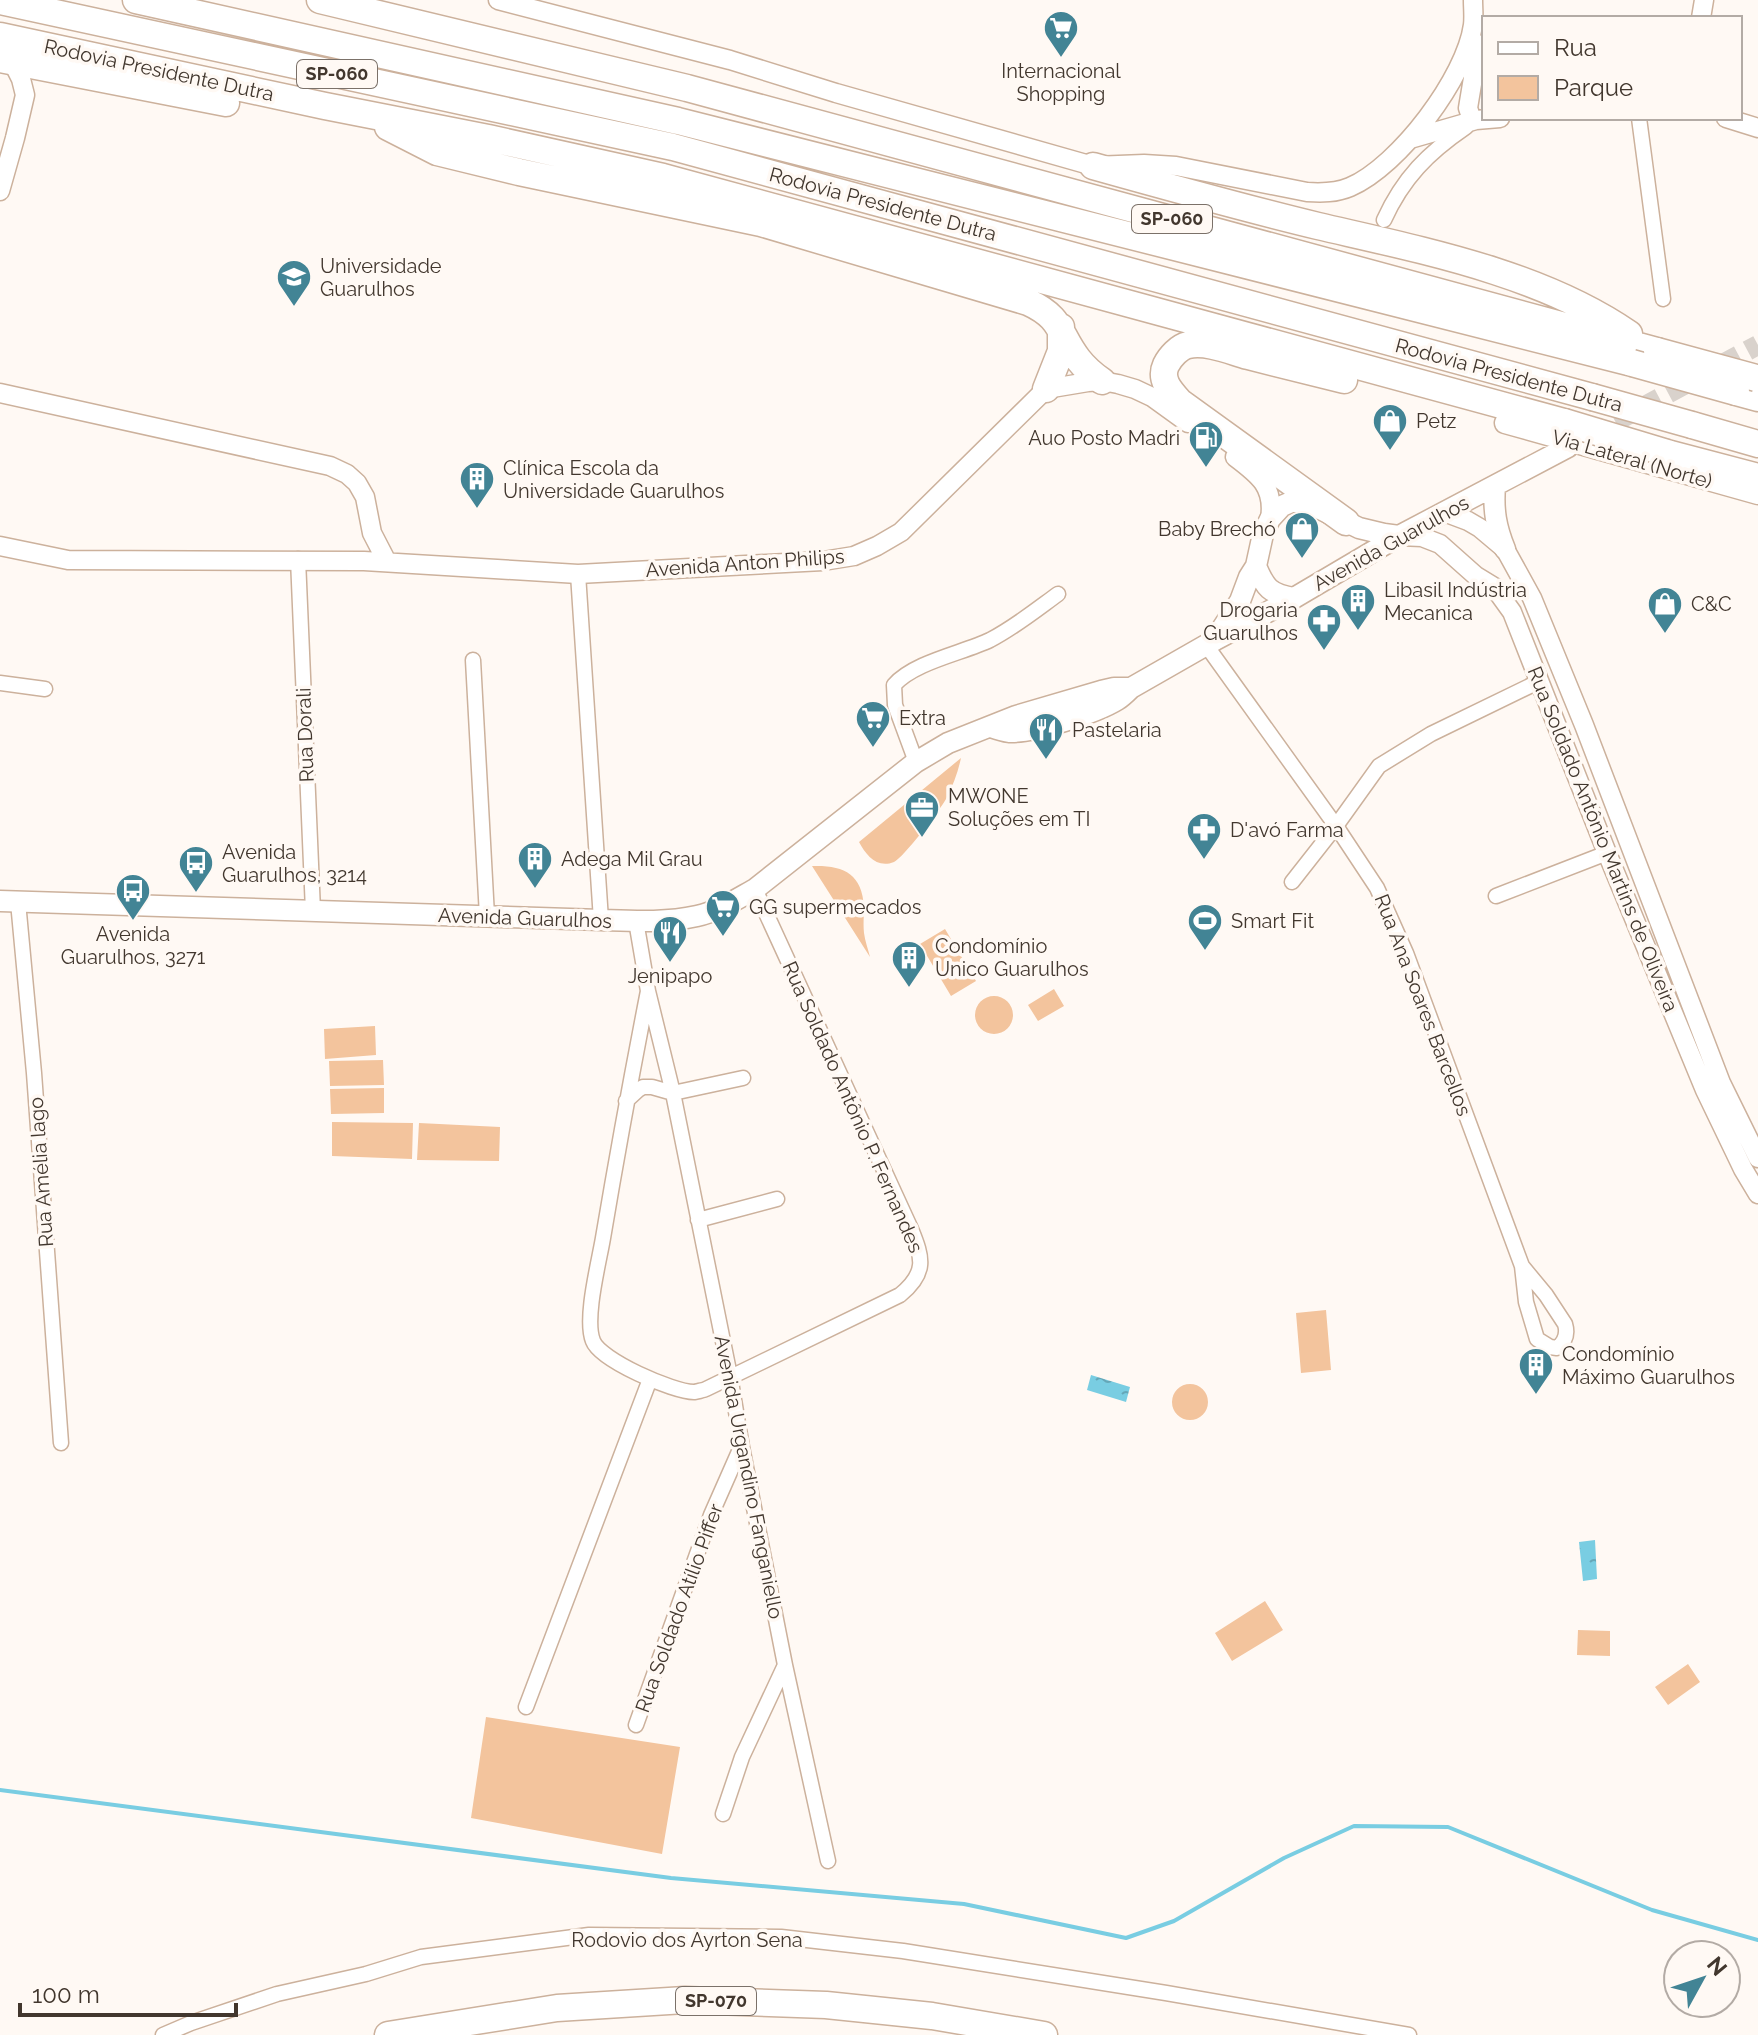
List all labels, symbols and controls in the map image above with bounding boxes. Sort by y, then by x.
supermarket icon: Internacional Shopping [1042,9,1080,59]
legend [1482,16,1742,120]
text: Rua [1554,33,1597,62]
street label: Rodovia Presidente Dutra [42,34,276,106]
place label: Internacional Shopping [1001,59,1121,106]
road number: SP-060 [297,60,377,88]
text: Parque [1554,73,1633,102]
street label: Rodovia Presidente Dutra [767,162,999,246]
road number: SP-060 [1132,205,1212,233]
place label: Universidade Guarulhos [320,254,442,301]
school or university icon: Universidade Guarulhos [275,258,313,308]
street label: Rodovia Presidente Dutra [1393,333,1625,417]
shop icon: Petz [1371,402,1409,452]
place label: Petz [1416,409,1457,433]
fuel station icon: Auo Posto Madri [1187,419,1225,469]
street label: Via Lateral (Norte) [1549,425,1715,493]
place label: Auo Posto Madri [1028,426,1180,450]
place label: Clínica Escola da Universidade Guarulhos [503,456,724,503]
building icon: Clínica Escola da Universidade Guarulhos [458,460,496,510]
street label: Avenida Guarulhos [1309,490,1473,596]
shop icon: Baby Brechó [1283,510,1321,560]
place label: Baby Brechó [1158,517,1276,541]
street label: Avenida Anton Philips [645,544,845,582]
place label: Libasil Indústria Mecanica [1384,578,1527,625]
building icon: Libasil Indústria Mecanica [1339,582,1377,632]
shop icon: C&C [1646,585,1684,635]
place label: C&C [1691,592,1732,616]
place label: Drogaria Guarulhos [1203,598,1298,645]
pharmacy icon: Drogaria Guarulhos [1305,602,1343,652]
street label: Rua Soldado Antônio Martins de Oliveira [1523,663,1683,1015]
street label: Rua Dorali [291,687,319,783]
supermarket icon: Extra [854,699,892,749]
place label: Extra [899,706,946,730]
restaurant icon: Pastelaria [1027,711,1065,761]
place label: Pastelaria [1072,718,1162,742]
place label: MWONE Soluções em TI [948,784,1090,831]
office icon: MWONE Soluções em TI [903,789,941,839]
pharmacy icon: D'avó Farma [1185,811,1223,861]
place label: D'avó Farma [1230,818,1344,842]
place label: Avenida Guarulhos, 3214 [222,840,367,887]
building icon: Adega Mil Grau [516,840,554,890]
bus stop icon: Avenida Guarulhos, 3214 [177,844,215,894]
place label: Adega Mil Grau [561,847,703,871]
bus stop icon: Avenida Guarulhos, 3271 [114,872,152,922]
supermarket icon: GG supermecados [704,888,742,938]
street label: Rua Ana Soares Barcellos [1370,891,1476,1119]
place label: GG supermecados [749,895,921,919]
sports icon: Smart Fit [1186,902,1224,952]
street label: Avenida Guarulhos [438,903,612,933]
place label: Smart Fit [1231,909,1314,933]
restaurant icon: Jenipapo [651,914,689,964]
place label: Avenida Guarulhos, 3271 [61,922,206,969]
place label: Condomínio Unico Guarulhos [935,934,1089,981]
building icon: Condomínio Unico Guarulhos [890,939,928,989]
street label: Rua Soldado Antônio P. Fernandes [778,958,928,1256]
place label: Jenipapo [628,964,712,988]
street label: Rua Amélia lago [24,1096,58,1248]
street label: Avenida Urgandino Fanganiello [710,1333,788,1621]
place label: Condomínio Máximo Guarulhos [1562,1342,1735,1389]
building icon: Condomínio Máximo Guarulhos [1517,1346,1555,1396]
street label: Rua Soldado Atílio Piffer [630,1500,728,1716]
street label: Rodovio dos Ayrton Sena [571,1928,803,1952]
north arrow [1662,1939,1742,2019]
text: N [1702,1951,1733,1981]
scale bar [20,1967,236,2017]
text: 100 m [32,1980,100,2009]
road number: SP-070 [676,1987,756,2015]

